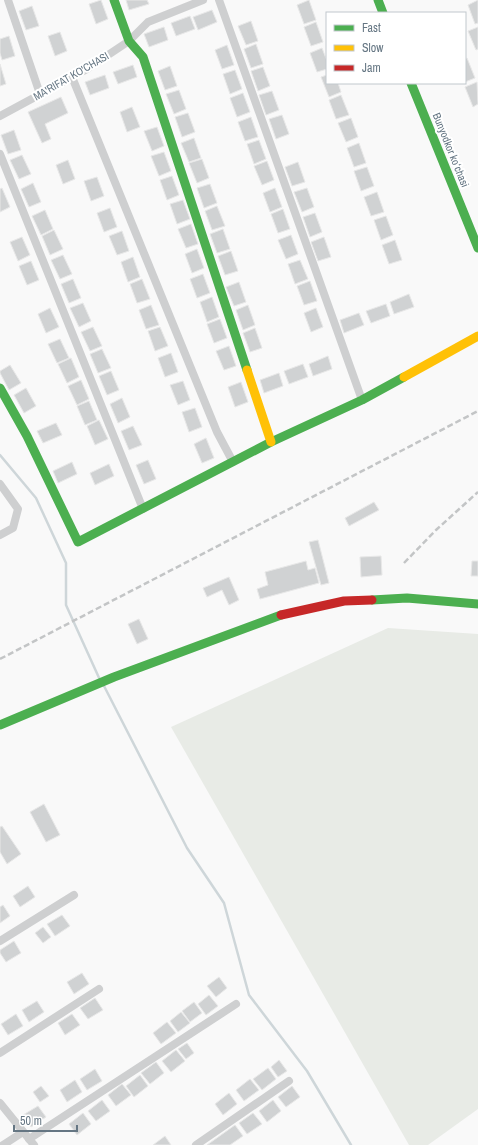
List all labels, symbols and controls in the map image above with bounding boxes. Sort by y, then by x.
legend [326,12,466,84]
text: Fast [362,20,381,36]
text: Slow [362,40,384,56]
street label: MA'RIFAT KO'CHASI [31,49,111,103]
text: Jam [362,60,381,76]
street label: Bunyodkor koʻchasi [430,111,472,189]
scale bar [14,1107,77,1133]
text: 50 m [20,1113,42,1129]

